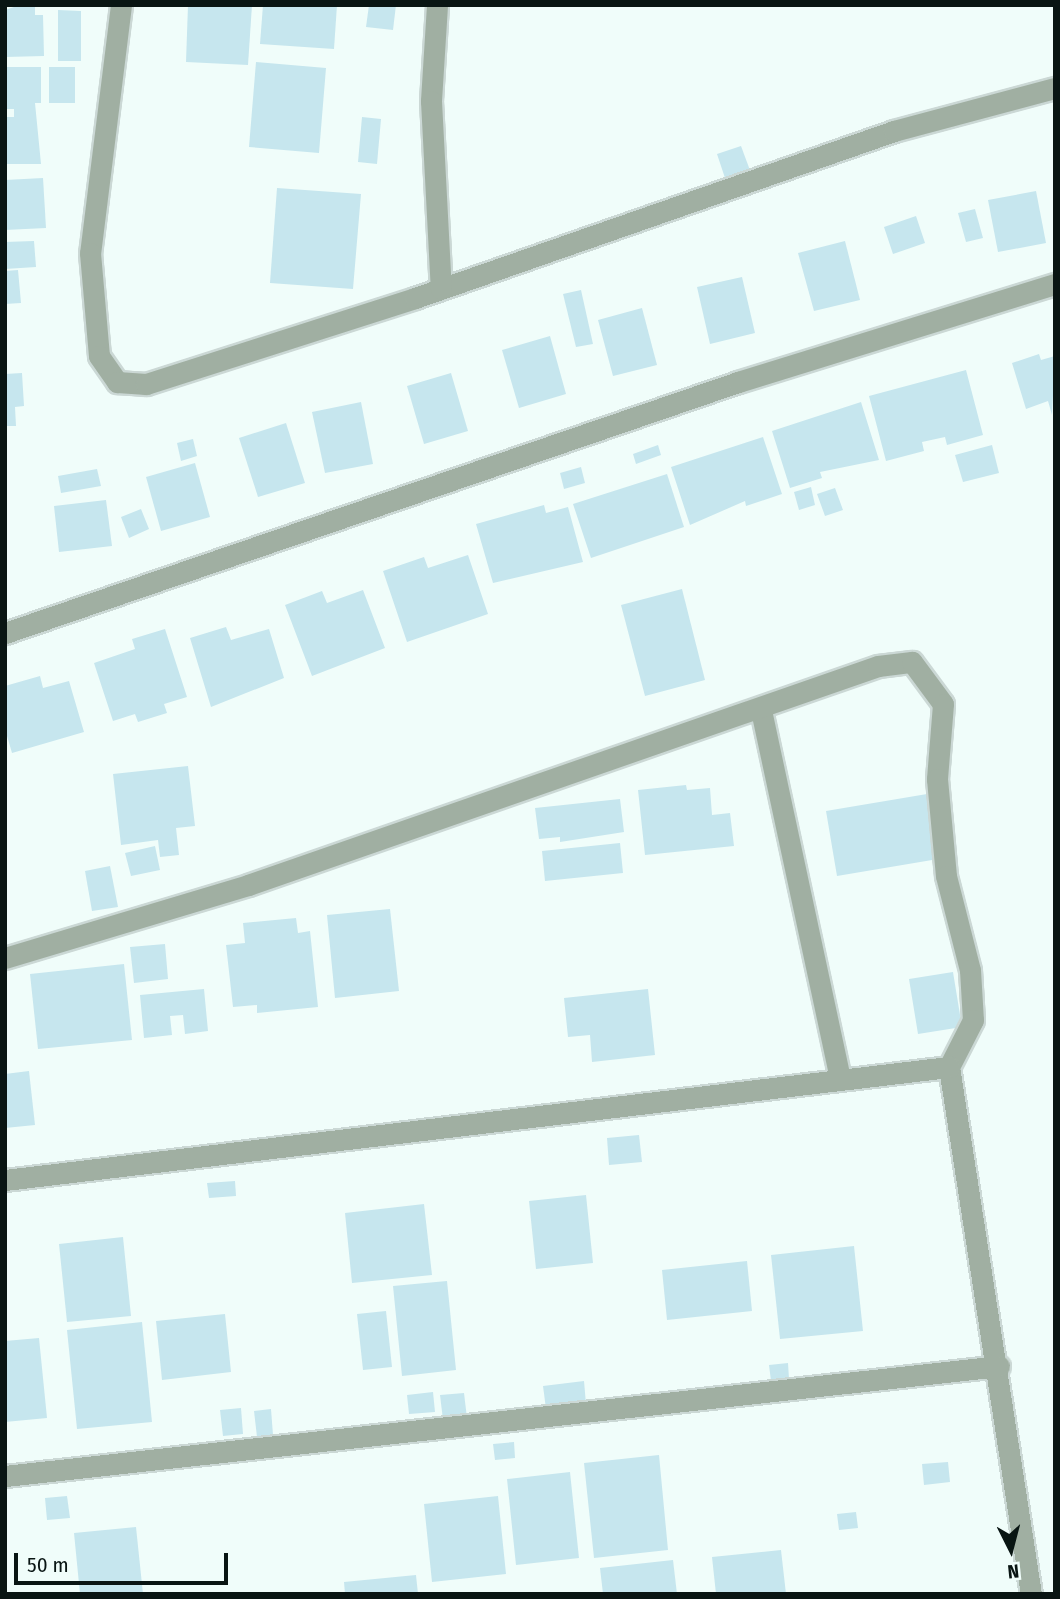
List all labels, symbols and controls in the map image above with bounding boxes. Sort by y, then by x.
north arrow [976,1515,1046,1585]
scale bar [18,1540,231,1584]
text: 50 m [27,1552,69,1578]
text: N [1006,1559,1020,1583]

